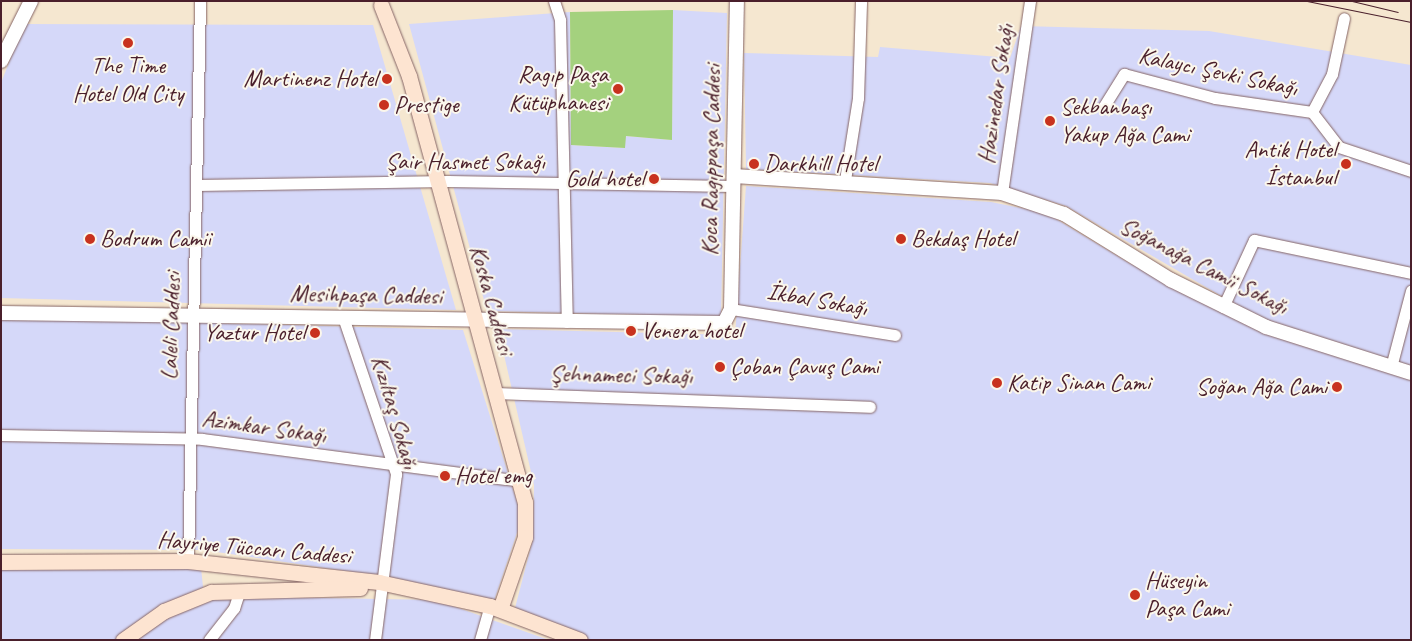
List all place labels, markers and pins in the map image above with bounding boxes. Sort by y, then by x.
marker: The Time Hotel Old City [122,37,134,49]
place label: The Time Hotel Old City [72,52,184,108]
place label: Ragıp Paşa Kütüphanesi [509,61,608,117]
place label: Martinenz Hotel [244,65,377,93]
marker: Martinenz Hotel [381,73,393,85]
marker: Ragıp Paşa Kütüphanesi [612,83,624,95]
place label: Prestige [394,91,459,119]
place label: Sekbanbaşı Yakup Ağa Cami [1060,93,1190,149]
marker: Prestige [378,99,390,111]
marker: Sekbanbaşı Yakup Ağa Cami [1044,115,1056,127]
place label: Antik Hotel İstanbul [1245,136,1336,192]
place label: Darkhill Hotel [764,150,877,178]
marker: Darkhill Hotel [748,158,760,170]
marker: Antik Hotel İstanbul [1340,158,1352,170]
place label: Gold hotel [565,165,644,193]
marker: Gold hotel [648,173,660,185]
place label: Bodrum Camii [100,225,211,253]
place label: Bekdaş Hotel [911,225,1015,253]
marker: Bodrum Camii [84,233,96,245]
marker: Bekdaş Hotel [895,233,907,245]
place label: Venera hotel [641,317,742,345]
place label: Yaztur Hotel [203,319,305,347]
marker: Venera hotel [625,325,637,337]
marker: Yaztur Hotel [309,327,321,339]
place label: Çoban Çavuş Cami [730,353,879,381]
marker: Çoban Çavuş Cami [714,361,726,373]
place label: Katip Sinan Cami [1007,369,1149,397]
place label: Soğan Ağa Cami [1195,373,1327,401]
marker: Katip Sinan Cami [991,377,1003,389]
marker: Soğan Ağa Cami [1331,381,1343,393]
place label: Hotel emg [455,462,532,490]
marker: Hotel emg [439,470,451,482]
place label: Hüseyin Paşa Cami [1145,567,1230,623]
marker: Hüseyin Paşa Cami [1129,589,1141,601]

